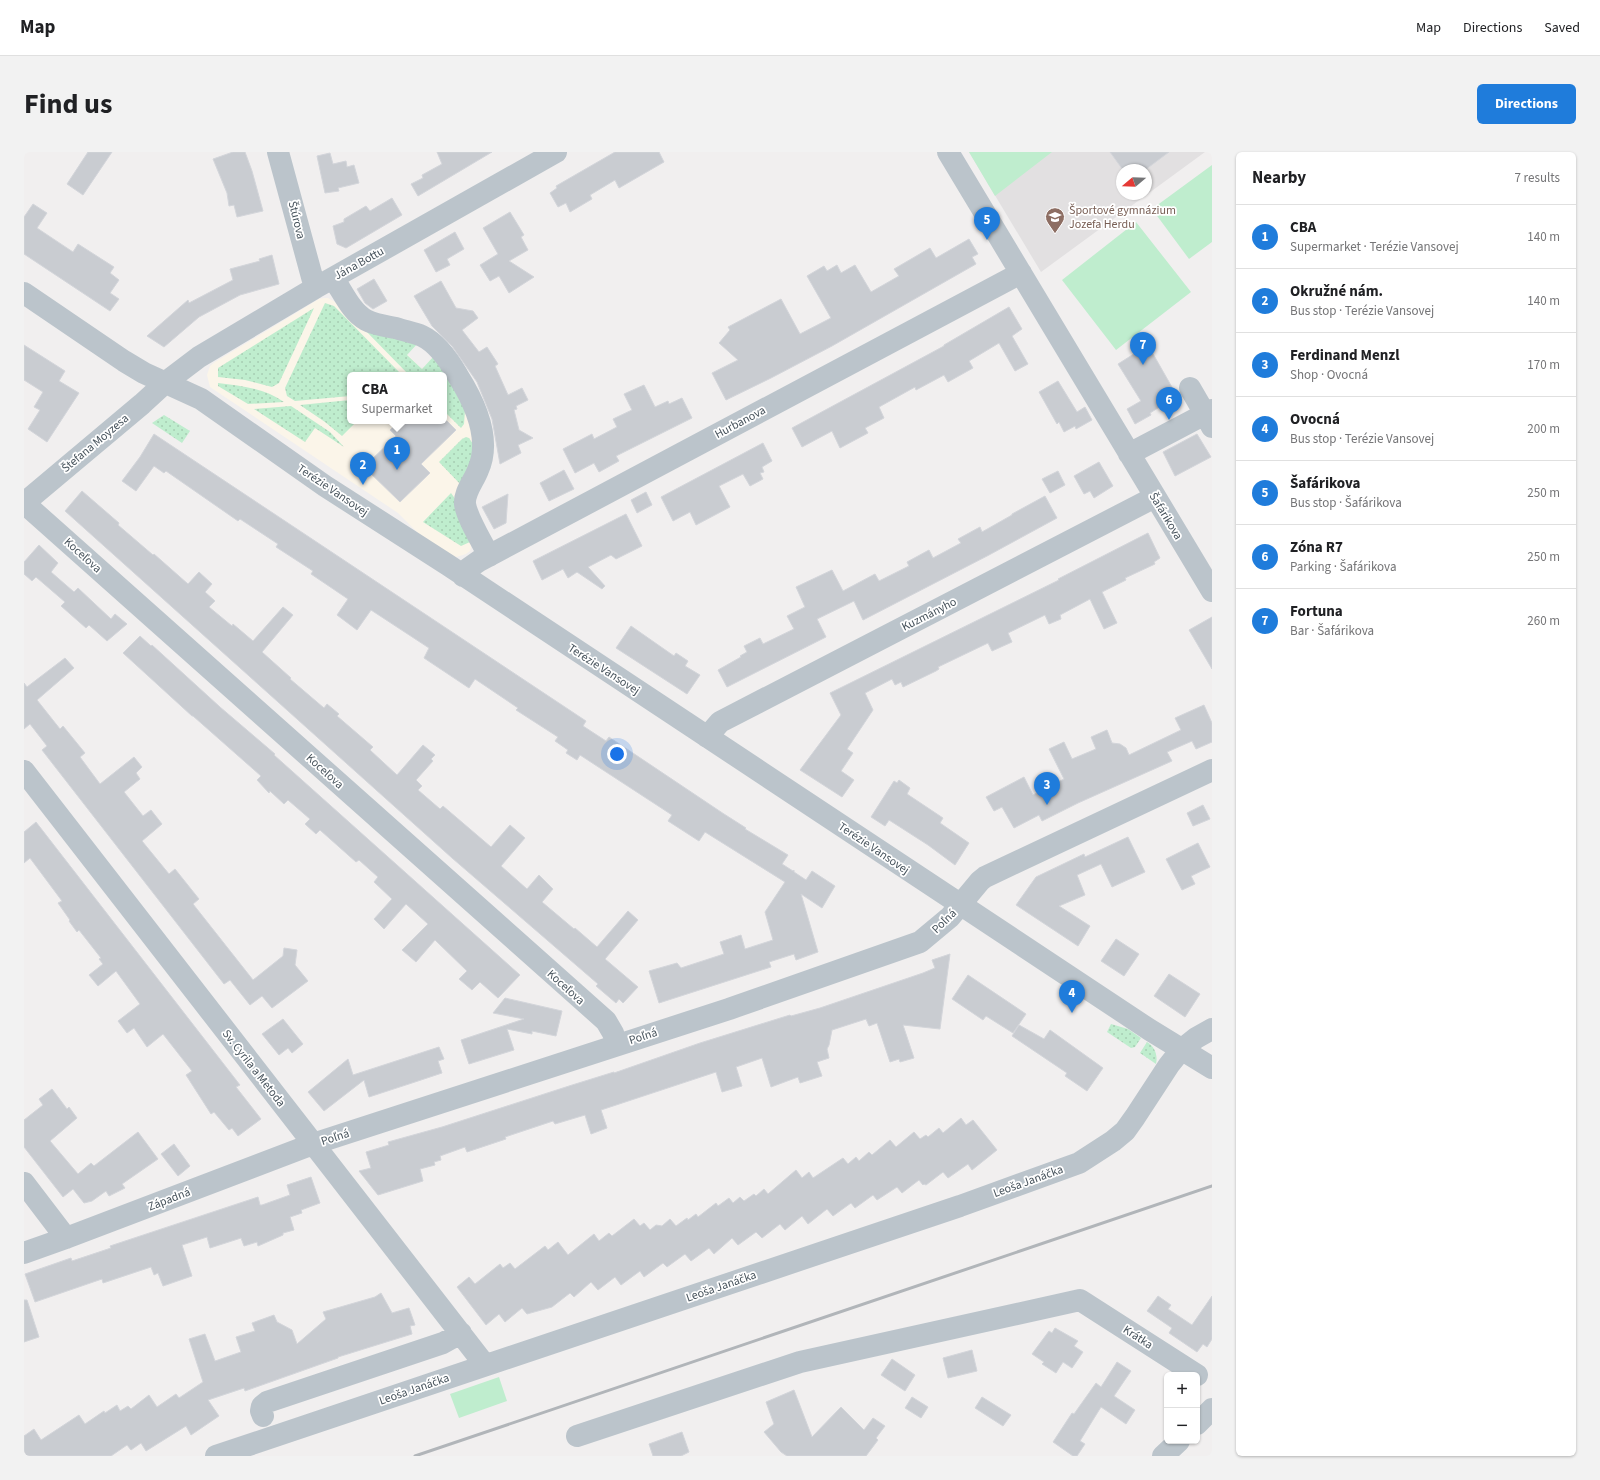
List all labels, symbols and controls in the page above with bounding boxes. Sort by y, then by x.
text: Map [20,14,55,41]
text: Map [1416,18,1441,38]
text: Directions [1463,18,1522,38]
text: Saved [1544,18,1580,38]
text: Find us [24,84,112,124]
button: Directions [1477,84,1576,124]
north arrow [1116,164,1152,200]
text: Nearby [1252,166,1306,190]
text: 7 results [1515,169,1560,187]
street label: Štúrova [284,199,309,241]
place label: Športové gymnázium Jozefa Herdu [1069,202,1176,233]
school or university icon: Športové gymnázium Jozefa Herdu [1044,206,1066,234]
pin: 5 [974,207,1000,240]
text: CBA [1290,217,1316,238]
text: 1 [1262,228,1268,246]
text: 140 m [1527,228,1560,246]
text: Supermarket · Terézie Vansovej [1290,238,1459,256]
street label: Jána Bottu [331,243,387,284]
text: Okružné nám. [1290,281,1383,302]
text: 2 [1262,292,1268,310]
text: 140 m [1527,292,1560,310]
text: Bus stop · Terézie Vansovej [1290,302,1434,320]
pin: 7 [1130,332,1156,365]
text: Ferdinand Menzl [1290,345,1400,366]
text: 3 [1262,356,1268,374]
text: 170 m [1527,356,1560,374]
text: Shop · Ovocná [1290,366,1368,384]
popup [347,372,447,424]
text: CBA [362,379,388,400]
pin: 6 [1156,387,1182,420]
text: Supermarket [362,400,432,418]
street label: Hurbanova [712,402,769,443]
text: Ovocná [1290,409,1340,430]
street label: Štefana Moyzesa [58,410,132,476]
text: 4 [1262,420,1268,438]
text: 200 m [1527,420,1560,438]
text: Bus stop · Terézie Vansovej [1290,430,1434,448]
pin: 1 [384,437,410,470]
pin: 2 [350,452,376,485]
street label: Terézie Vansovej [294,460,372,521]
text: Šafárikova [1290,473,1361,494]
text: 5 [1262,484,1268,502]
text: 250 m [1527,484,1560,502]
street label: Šafárikova [1145,489,1186,543]
text: Bus stop · Šafárikova [1290,494,1402,512]
street label: Koceľova [60,534,105,577]
text: Zóna R7 [1290,537,1343,558]
text: 6 [1262,548,1268,566]
text: 250 m [1527,548,1560,566]
text: Parking · Šafárikova [1290,558,1396,576]
street label: Kuzmányho [899,593,960,636]
text: Fortuna [1290,601,1343,622]
text: 7 [1262,612,1268,630]
text: 260 m [1527,612,1560,630]
text: Bar · Šafárikova [1290,622,1374,640]
street label: Terézie Vansovej [565,640,643,699]
your location [607,744,627,764]
street label: Koceľova [302,750,347,793]
pin: 3 [1034,772,1060,805]
street label: Terézie Vansovej [835,818,913,879]
street label: Poľná [928,905,961,937]
street label: Koceľova [543,966,588,1009]
pin: 4 [1059,980,1085,1013]
street label: Poľná [627,1024,659,1049]
street label: Sv. Cyrila a Metoda [218,1026,289,1111]
street label: Poľná [319,1125,351,1150]
street label: Leoša Janáčka [991,1161,1066,1202]
street label: Západná [146,1184,193,1215]
street label: Leoša Janáčka [684,1266,759,1306]
street label: Krátka [1119,1321,1156,1353]
street label: Leoša Janáčka [377,1369,452,1409]
map controls [1164,1372,1200,1444]
button: + [1164,1372,1200,1408]
button: − [1164,1408,1200,1444]

